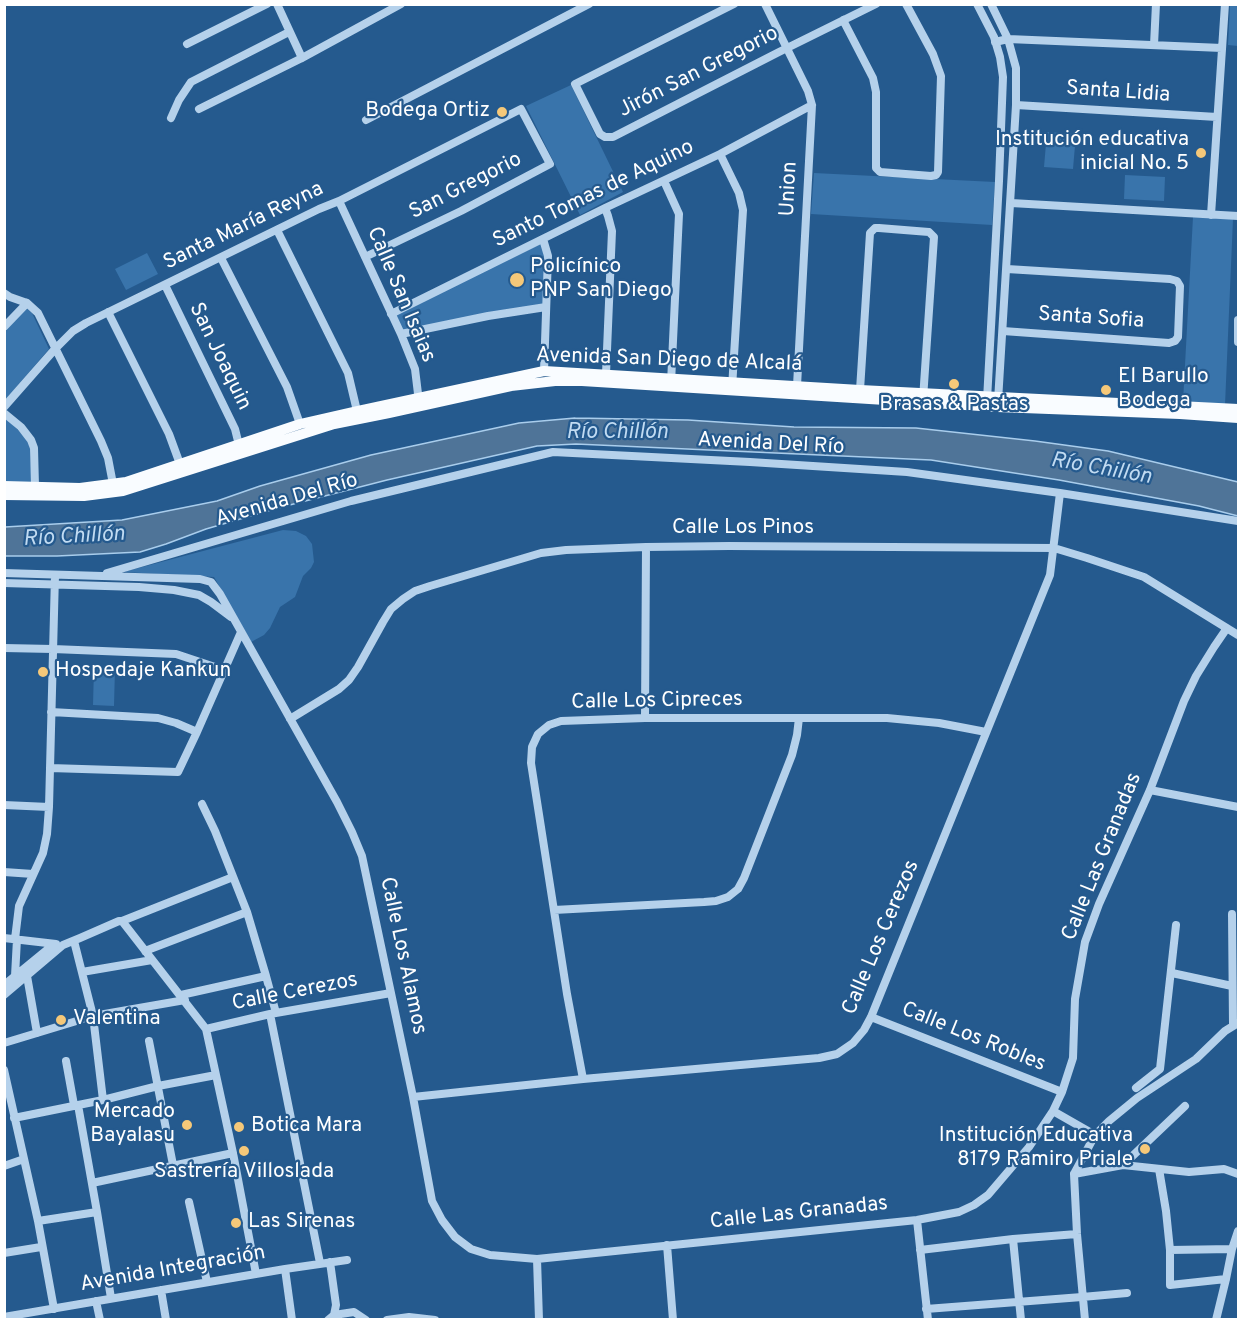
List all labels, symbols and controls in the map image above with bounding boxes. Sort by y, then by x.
street label: Jirón San Gregorio [615,22,783,124]
street label: Santa Lidia [1065,77,1171,109]
place label: Bodega Ortiz [365,99,490,125]
marker: Bodega Ortiz [495,105,509,119]
place label: Institución educativa inicial No. 5 [995,128,1189,178]
street label: Santo Tomas de Aquino [489,135,699,255]
marker: Institución educativa inicial No. 5 [1194,146,1208,160]
street label: San Gregorio [406,148,526,226]
street label: Union [776,161,804,217]
street label: Santa María Reyna [160,177,328,277]
street label: Calle San Isaias [360,223,440,367]
place label: Policínico PNP San Diego [530,255,672,305]
marker: Policínico PNP San Diego [508,271,526,289]
street label: San Joaquin [182,299,256,415]
street label: Santa Sofia [1037,303,1145,335]
street label: Avenida San Diego de Alcalá [535,344,803,378]
place label: El Barullo Bodega [1118,365,1209,415]
marker: Brasas & Pastas [947,377,961,391]
marker: El Barullo Bodega [1099,383,1113,397]
place label: Brasas & Pastas [879,393,1029,419]
water label: Río Chillón [566,421,668,447]
street label: Avenida Del Río [697,429,845,461]
water label: Río Chillón [1049,448,1153,492]
street label: Avenida Del Río [213,469,361,533]
street label: Calle Los Pinos [672,516,814,542]
water label: Río Chillón [22,522,126,554]
place label: Hospedaje Kankun [55,659,231,685]
marker: Hospedaje Kankun [36,665,50,679]
street label: Calle Los Cipreces [571,688,743,716]
street label: Calle Las Granadas [1058,769,1148,945]
street label: Calle Los Cerezos [838,857,926,1019]
street label: Calle Los Alamos [373,875,431,1037]
street label: Calle Cerezos [230,968,360,1018]
street label: Calle Los Robles [897,998,1049,1078]
place label: Valentina [73,1007,161,1033]
marker: Valentina [54,1013,68,1027]
place label: Mercado Bayalasu [90,1100,175,1150]
place label: Botica Mara [251,1114,362,1140]
marker: Mercado Bayalasu [180,1118,194,1132]
marker: Botica Mara [232,1120,246,1134]
place label: Institución Educativa 8179 Ramiro Priale [939,1124,1133,1174]
marker: Institución Educativa 8179 Ramiro Priale [1138,1142,1152,1156]
marker: Sastrería Villoslada [237,1144,251,1158]
place label: Sastrería Villoslada [154,1160,334,1186]
street label: Calle Las Granadas [709,1192,889,1236]
place label: Las Sirenas [248,1210,355,1236]
marker: Las Sirenas [229,1216,243,1230]
street label: Avenida Integración [78,1241,268,1299]

